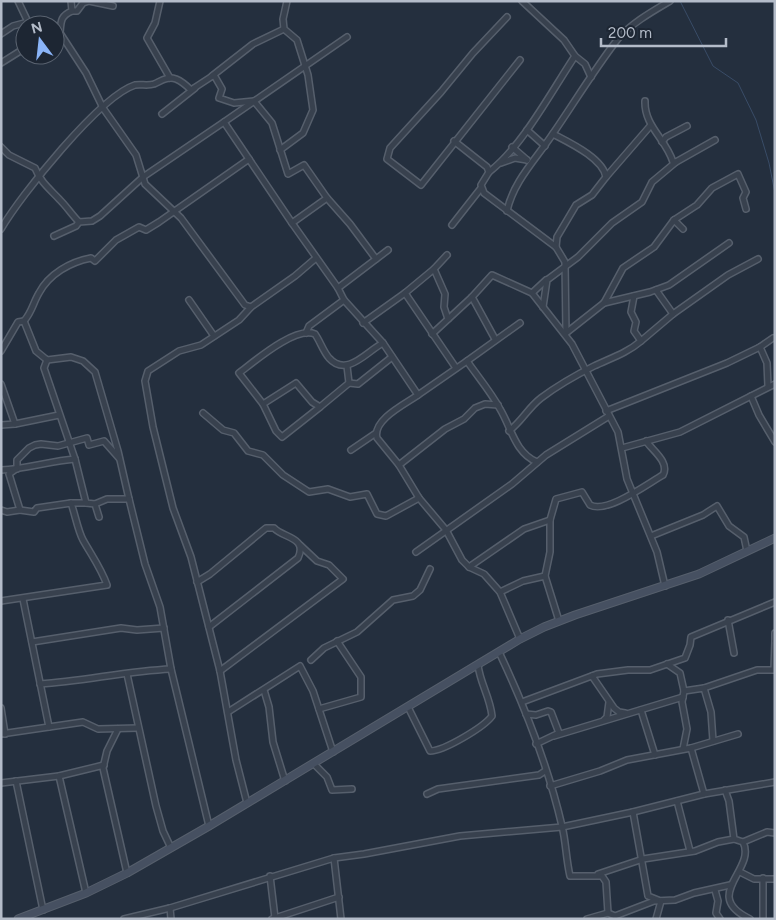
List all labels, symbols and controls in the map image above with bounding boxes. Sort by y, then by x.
north arrow [15,15,65,65]
scale bar [601,15,726,47]
text: N [29,18,44,38]
text: 200 m [608,24,652,42]

